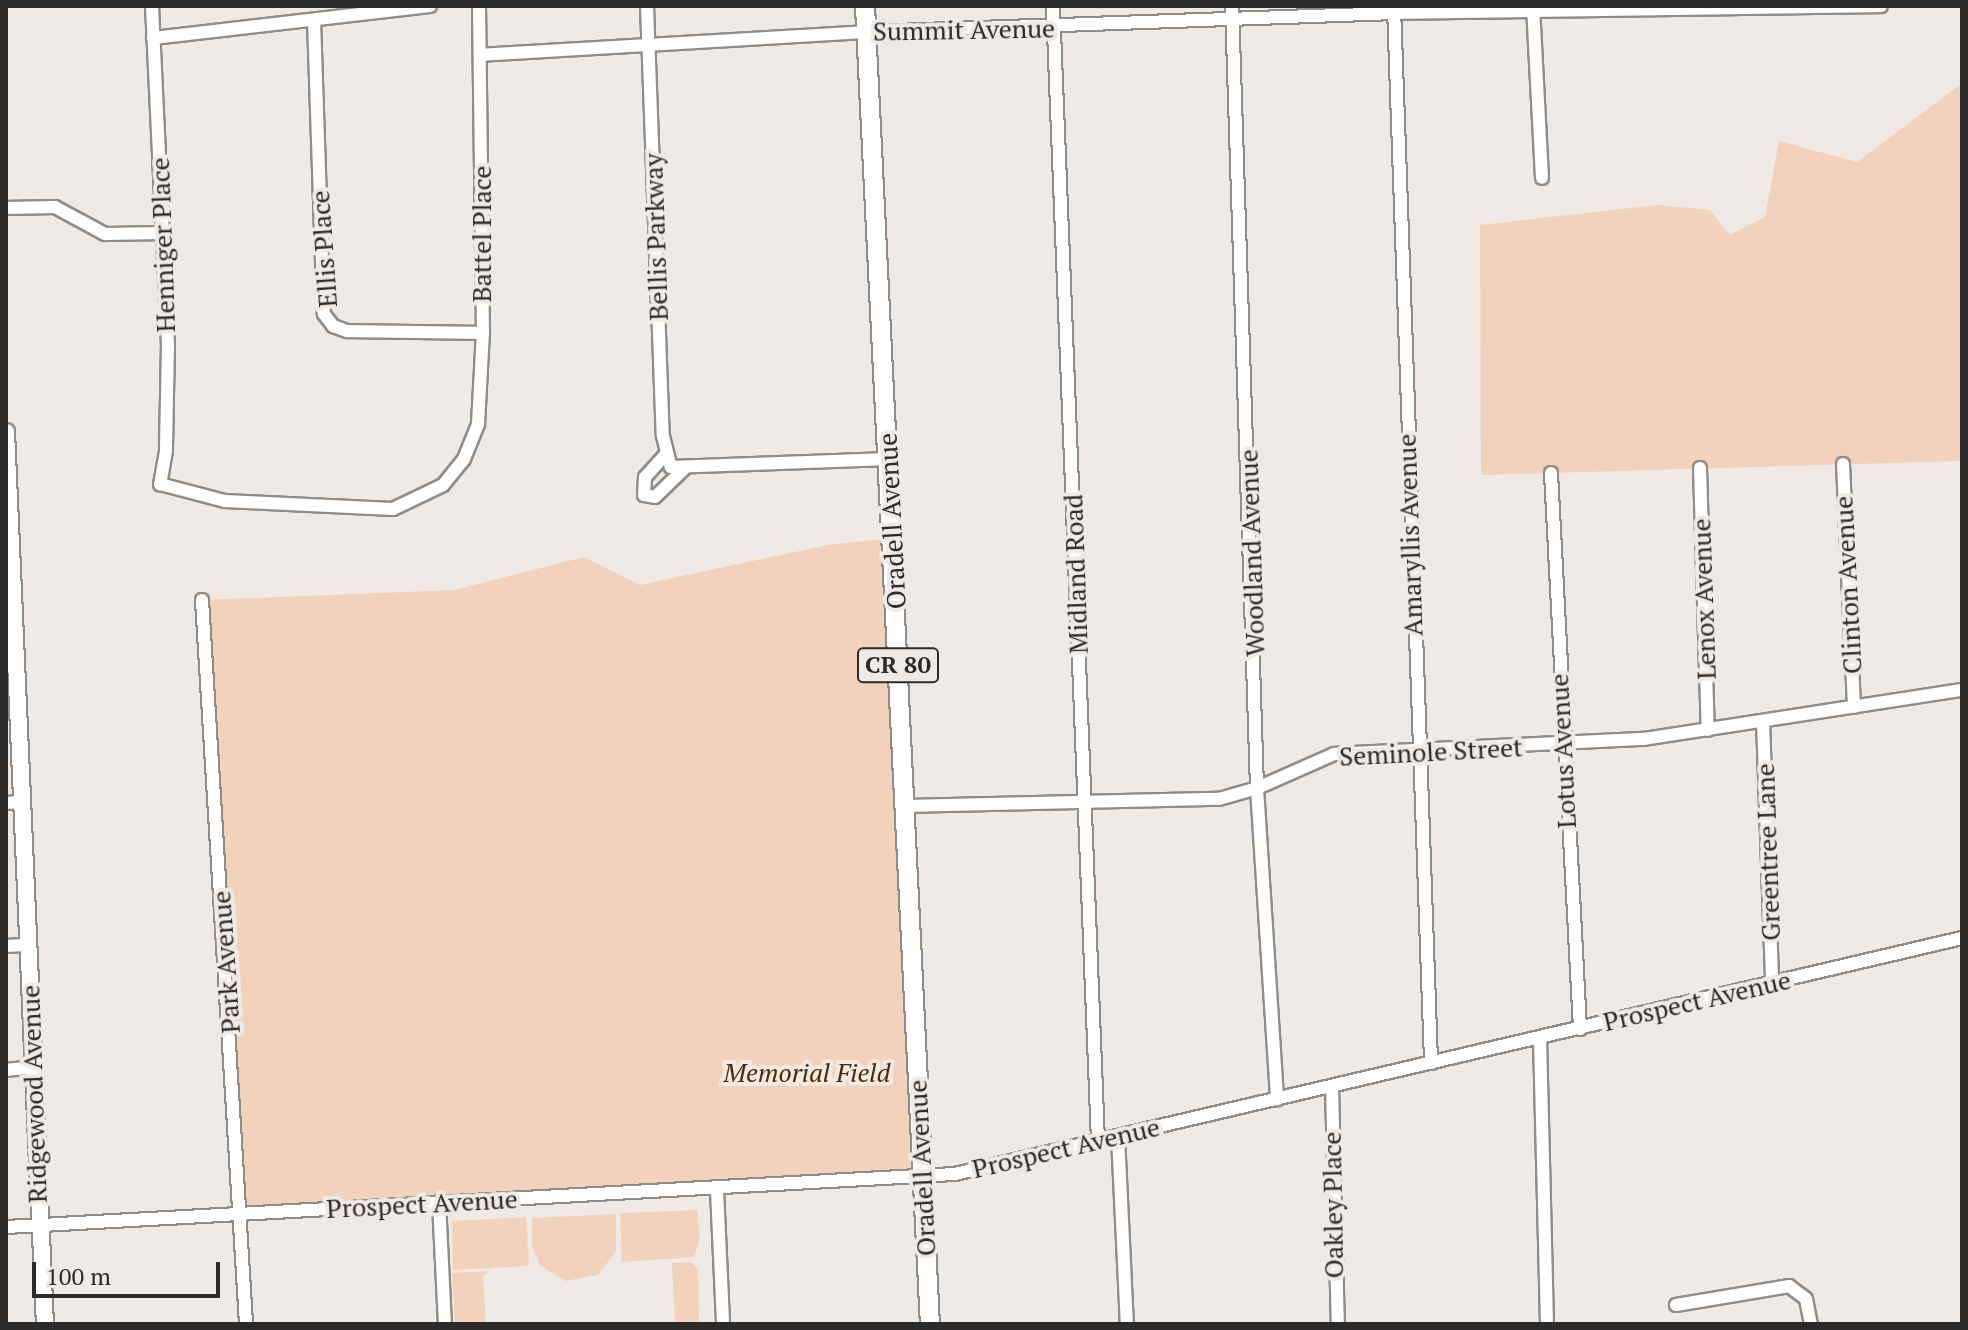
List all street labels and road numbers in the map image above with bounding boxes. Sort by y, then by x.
street label: Summit Avenue [872,13,1056,47]
street label: Bellis Parkway [637,153,675,321]
street label: Henniger Place [144,157,182,333]
street label: Battel Place [466,166,498,302]
street label: Ellis Place [304,189,344,309]
street label: Oradell Avenue [872,432,912,610]
street label: Amaryllis Avenue [1391,433,1429,637]
street label: Woodland Avenue [1233,448,1271,658]
street label: Midland Road [1058,494,1094,654]
street label: Clinton Avenue [1828,495,1868,675]
street label: Lenox Avenue [1686,518,1722,680]
road number: CR 80 [856,645,940,685]
street label: Lotus Avenue [1543,672,1583,830]
street label: Seminole Street [1338,732,1524,772]
street label: Greentree Lane [1749,763,1787,941]
street label: Park Avenue [205,889,247,1035]
street label: Prospect Avenue [1600,964,1794,1038]
street label: Ridgewood Avenue [15,984,53,1204]
street label: Oradell Avenue [902,1079,942,1257]
street label: Prospect Avenue [969,1111,1163,1185]
street label: Oakley Place [1316,1131,1350,1279]
street label: Prospect Avenue [325,1183,519,1225]

